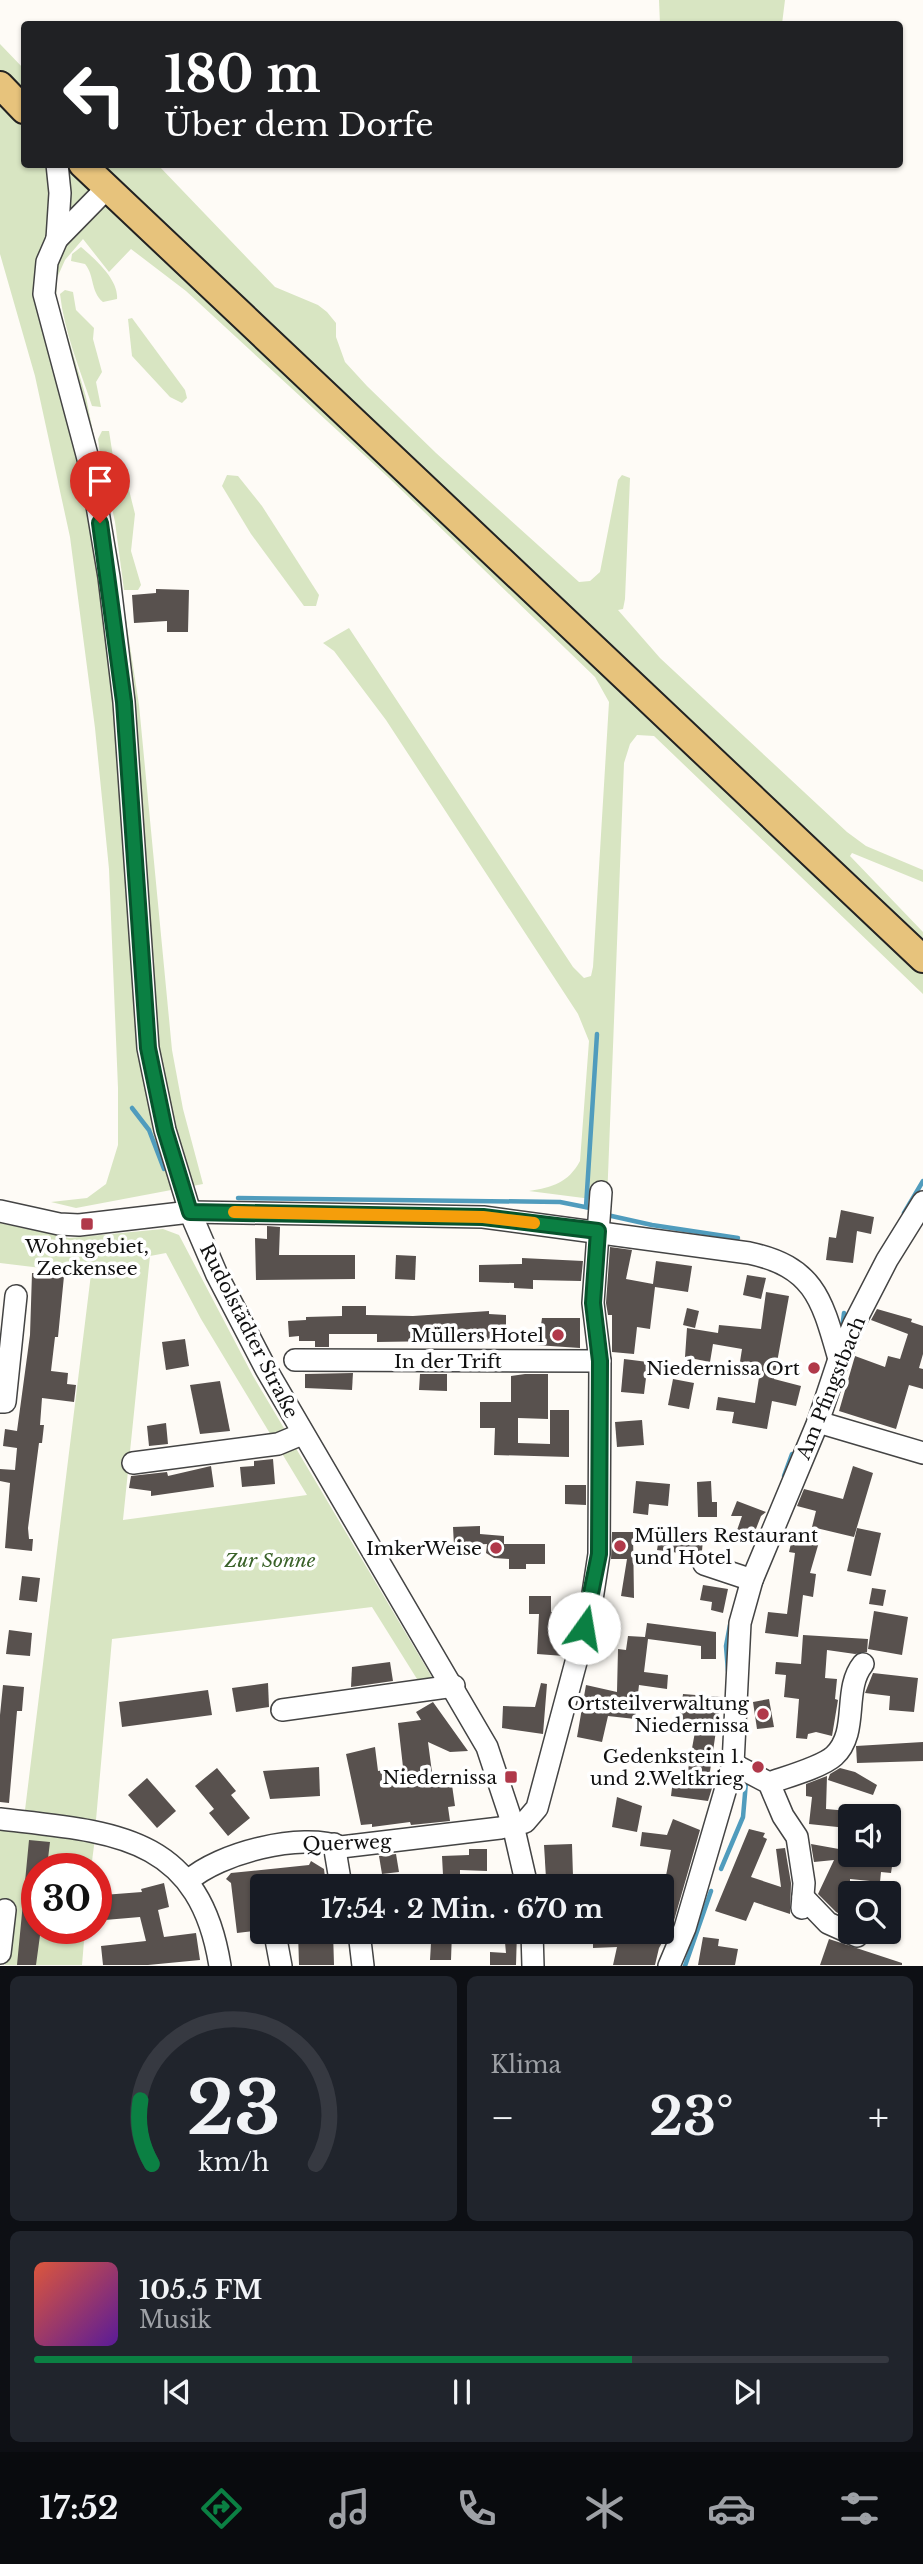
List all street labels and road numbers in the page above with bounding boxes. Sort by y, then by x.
street label: Rudolstädter Straße [195,1240,303,1422]
street label: Am Pfingstbach [791,1313,870,1464]
street label: In der Trift [394,1350,503,1373]
street label: Querweg [302,1830,392,1856]

